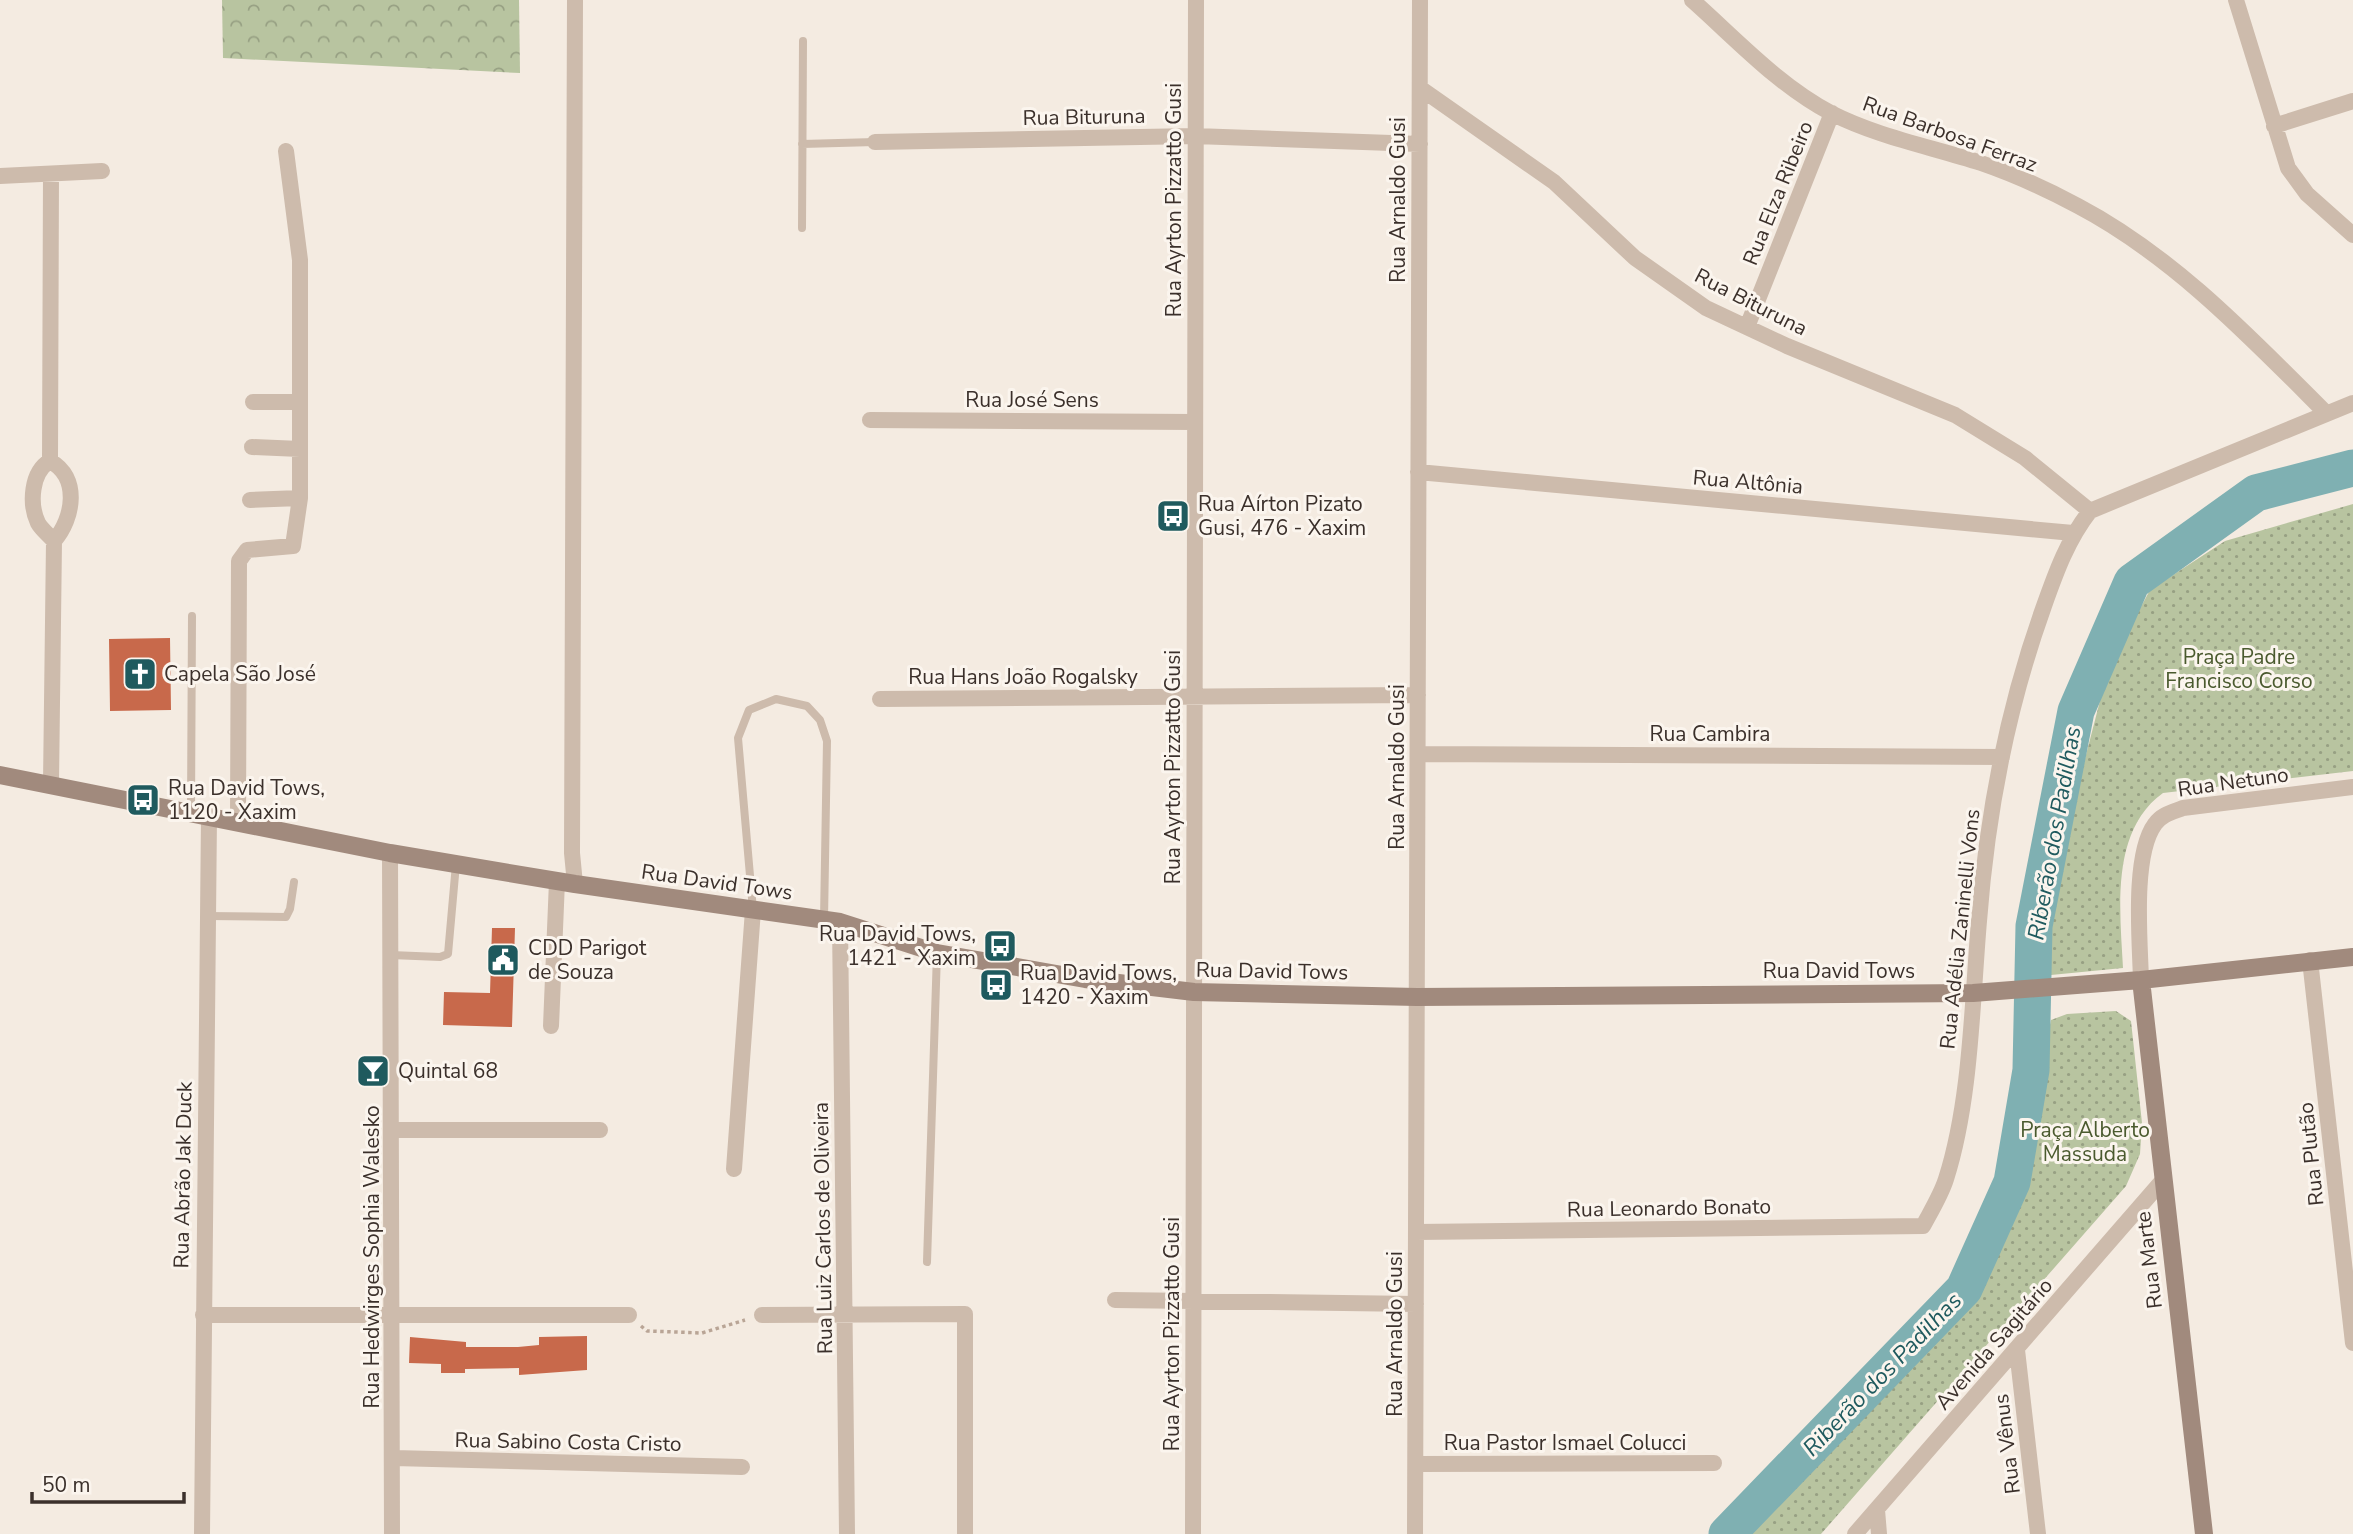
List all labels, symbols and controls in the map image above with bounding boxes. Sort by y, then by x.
street label: Rua Ayrton Pizzatto Gusi [1160,83,1188,317]
street label: Rua Barbosa Ferraz [1859,89,2041,179]
street label: Rua Bituruna [1022,102,1146,132]
street label: Rua Arnaldo Gusi [1384,117,1412,283]
street label: Rua Elza Ribeiro [1736,117,1820,269]
street label: Rua Bituruna [1690,262,1812,342]
street label: Rua José Sens [965,386,1099,414]
street label: Rua Altônia [1692,463,1804,501]
place label: Rua Aírton Pizato Gusi, 476 - Xaxim [1198,490,1366,542]
bus stop icon: Rua Aírton Pizato Gusi, 476 - Xaxim [1154,497,1192,535]
park label: Praça Padre Francisco Corso [2165,643,2313,695]
street label: Rua Ayrton Pizzatto Gusi [1159,650,1187,884]
church icon: Capela São José [121,655,159,693]
place label: Capela São José [164,660,316,688]
street label: Rua Hans João Rogalsky [908,663,1138,691]
street label: Rua Arnaldo Gusi [1383,684,1411,850]
street label: Rua Cambira [1650,720,1770,748]
water label: Riberão dos Padilhas [2020,724,2089,942]
street label: Rua Netuno [2176,760,2290,804]
place label: Rua David Tows, 1120 - Xaxim [168,774,325,826]
bus stop icon: Rua David Tows, 1120 - Xaxim [124,781,162,819]
street label: Rua Adélia Zaninelli Vons [1933,807,1987,1051]
street label: Rua David Tows [640,858,794,906]
place label: Rua David Tows, 1421 - Xaxim [819,920,976,972]
bus stop icon: Rua David Tows, 1421 - Xaxim [981,927,1019,965]
place label: CDD Parigot de Souza [528,934,647,986]
public building icon: CDD Parigot de Souza [484,941,522,979]
street label: Rua David Tows [1196,956,1348,986]
street label: Rua David Tows [1763,957,1915,985]
place label: Rua David Tows, 1420 - Xaxim [1020,959,1177,1011]
bus stop icon: Rua David Tows, 1420 - Xaxim [977,966,1015,1004]
bar icon: Quintal 68 [354,1052,392,1090]
place label: Quintal 68 [398,1057,498,1085]
street label: Rua Abrão Jak Duck [167,1081,199,1269]
street label: Rua Plutão [2292,1101,2330,1207]
street label: Rua Luiz Carlos de Oliveira [807,1102,839,1354]
street label: Rua Hedwirges Sophia Walesko [358,1105,386,1409]
park label: Praça Alberto Massuda [2020,1116,2150,1168]
street label: Rua Leonardo Bonato [1567,1192,1771,1224]
street label: Rua Marte [2129,1210,2169,1310]
street label: Rua Ayrton Pizzatto Gusi [1158,1217,1186,1451]
street label: Rua Arnaldo Gusi [1381,1251,1409,1417]
street label: Avenida Sagitário [1929,1272,2059,1416]
water label: Riberão dos Padilhas [1796,1286,1969,1463]
street label: Rua Vênus [1987,1392,2027,1496]
street label: Rua Sabino Costa Cristo [454,1426,682,1458]
street label: Rua Pastor Ismael Colucci [1444,1429,1686,1457]
scale bar [32,1460,184,1504]
text: 50 m [42,1471,91,1499]

